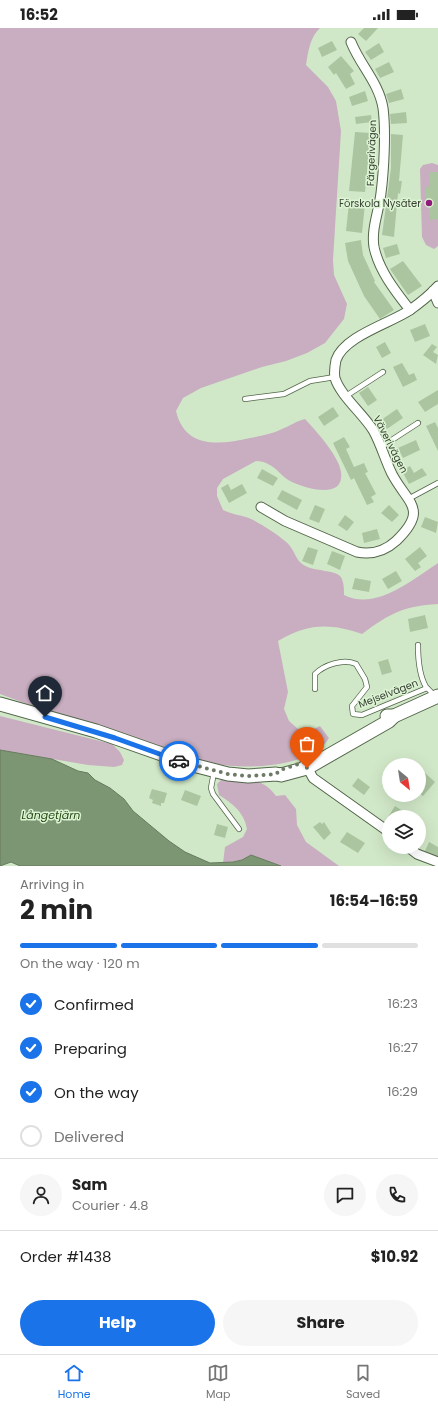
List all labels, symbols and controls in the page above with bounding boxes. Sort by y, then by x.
text: 16:52 [20,4,58,25]
street label: Färgerivägen [363,120,380,186]
place label: Förskola Nysäter [339,196,421,211]
marker: Förskola Nysäter [424,198,434,208]
street label: Väverivägen [370,413,412,476]
street label: Mejselvägen [356,675,420,712]
pin [28,676,62,717]
icon: home [34,682,56,704]
pin [290,727,324,768]
icon: bag [296,733,318,755]
courier [159,741,199,781]
icon: car [168,750,190,772]
north arrow [382,758,426,802]
map controls [382,758,426,854]
water label: Långetjärn [22,807,80,823]
button: layers [382,810,426,854]
text: Arriving in [20,875,84,894]
text: 16:54–16:59 [330,890,418,911]
text: 2 min [20,892,93,928]
text: On the way · 120 m [20,954,140,973]
icon: check [20,993,42,1015]
text: Confirmed [54,994,134,1015]
text: 16:23 [388,994,418,1013]
icon: check [20,1037,42,1059]
text: Preparing [54,1038,127,1059]
text: 16:27 [388,1038,418,1057]
icon: check [20,1081,42,1103]
text: On the way [54,1082,139,1103]
text: 16:29 [387,1082,418,1101]
text: Delivered [54,1126,124,1147]
button: person [20,1174,62,1216]
text: Sam [72,1174,107,1195]
button: chat [324,1174,366,1216]
button: phone [376,1174,418,1216]
text: Courier · 4.8 [72,1196,148,1215]
text: Order #1438 [20,1246,112,1267]
text: $10.92 [371,1246,418,1267]
button: Help [20,1300,215,1346]
button: Share [223,1300,418,1346]
tab: Home [58,1362,91,1403]
tab: Map [206,1362,230,1403]
tab: Saved [346,1362,380,1403]

